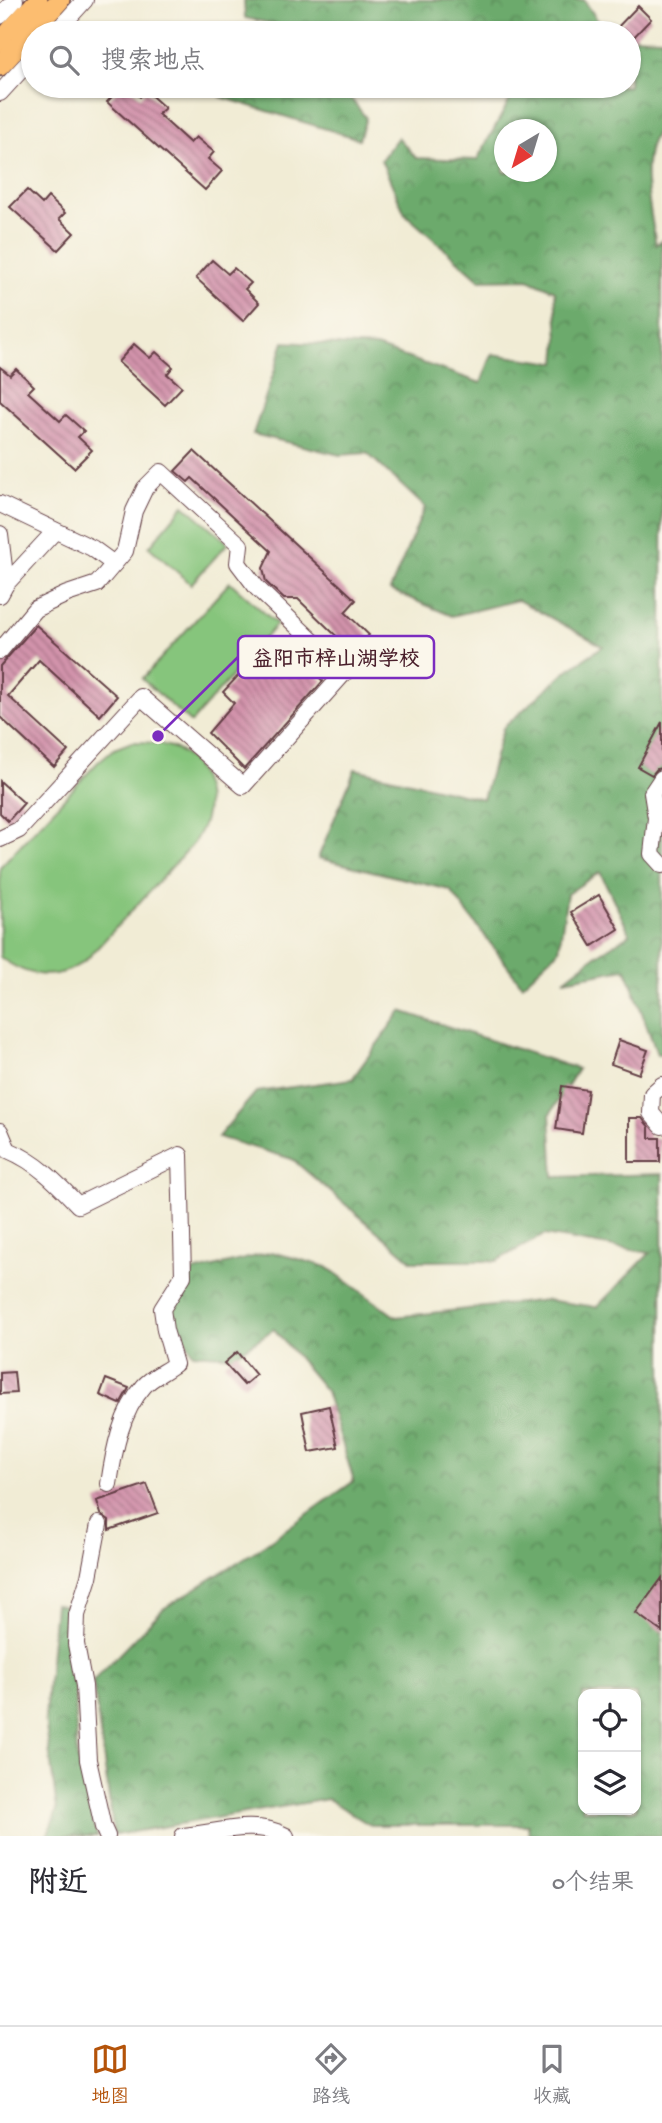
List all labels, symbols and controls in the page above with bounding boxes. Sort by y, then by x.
search box [21,21,641,98]
icon: search [45,41,83,79]
text: 搜索地点 [101,48,205,79]
north arrow [494,119,557,182]
callout: 益阳市梓山湖学校 [238,636,434,678]
text: 益阳市梓山湖学校 [252,647,420,674]
map controls [578,1689,641,1815]
button: locate [578,1689,641,1752]
button: layers [578,1752,641,1815]
text: 附近 [28,1868,88,1903]
text: 0个结果 [552,1871,634,1898]
tab: 地图 [91,2040,129,2110]
tab: 路线 [312,2040,350,2110]
tab: 收藏 [533,2040,571,2110]

